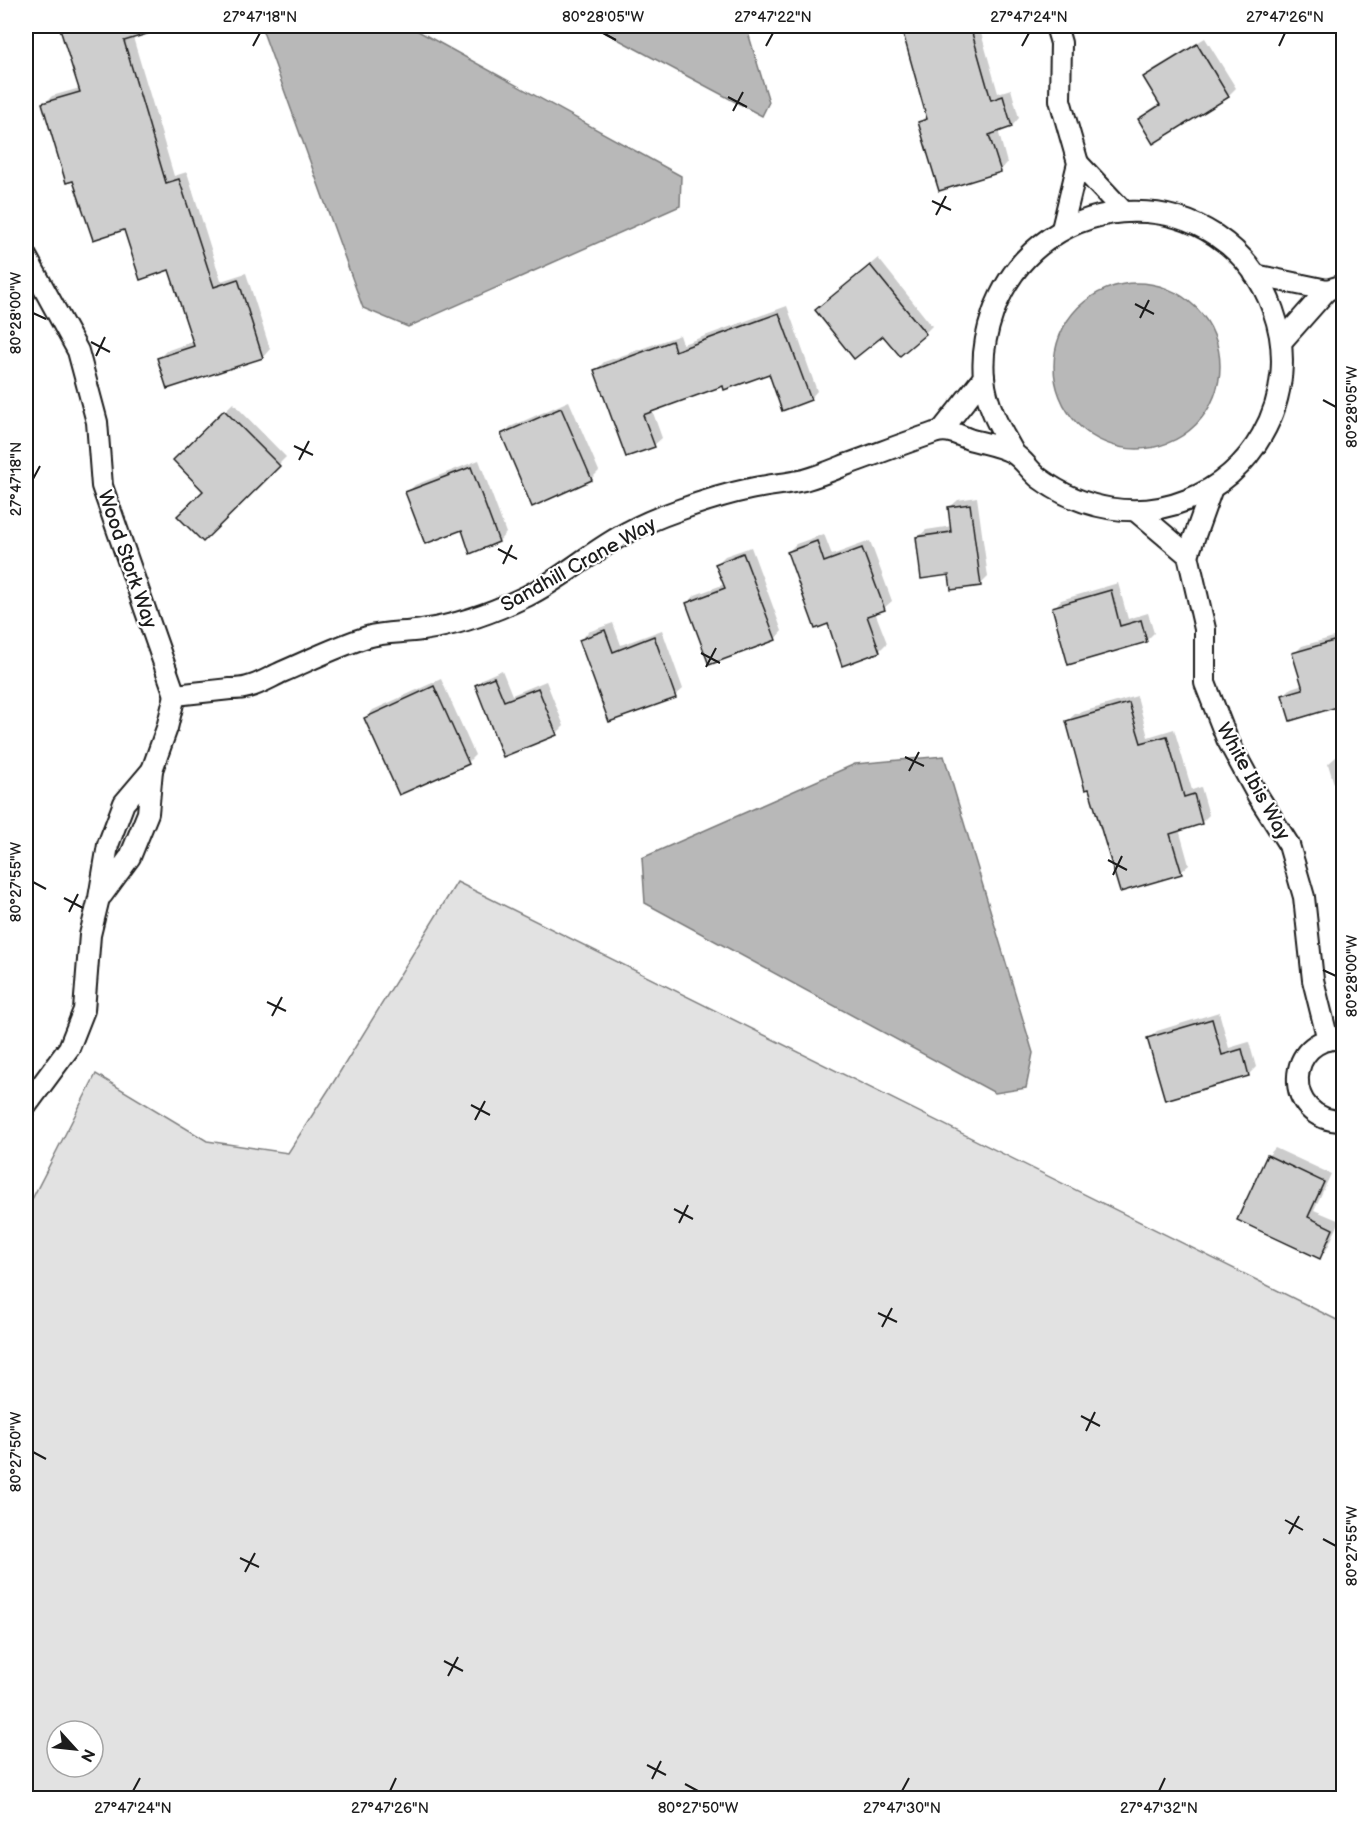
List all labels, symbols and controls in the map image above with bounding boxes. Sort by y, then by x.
text: 27°47'18"N [223,8,297,27]
text: 80°28'05"W [562,8,644,27]
text: 27°47'22"N [734,8,812,27]
text: 27°47'24"N [990,8,1068,27]
text: 27°47'26"N [1246,8,1324,27]
text: 80°28'00"W [7,272,26,354]
text: 80°28'05"W [1343,366,1362,448]
text: 27°47'18"N [7,442,26,516]
street label: Wood Stork Way [92,487,162,631]
street label: Sandhill Crane Way [497,512,660,617]
street label: White Ibis Way [1211,719,1295,844]
text: 80°27'55"W [7,841,26,922]
text: 80°28'00"W [1343,935,1362,1017]
text: 80°27'50"W [7,1411,26,1492]
text: 80°27'55"W [1343,1505,1362,1586]
north arrow [45,1719,105,1779]
text: N [76,1745,98,1765]
text: 27°47'24"N [94,1799,172,1818]
text: 27°47'26"N [351,1799,429,1818]
text: 80°27'50"W [658,1799,739,1818]
text: 27°47'30"N [863,1799,941,1818]
text: 27°47'32"N [1120,1799,1198,1818]

